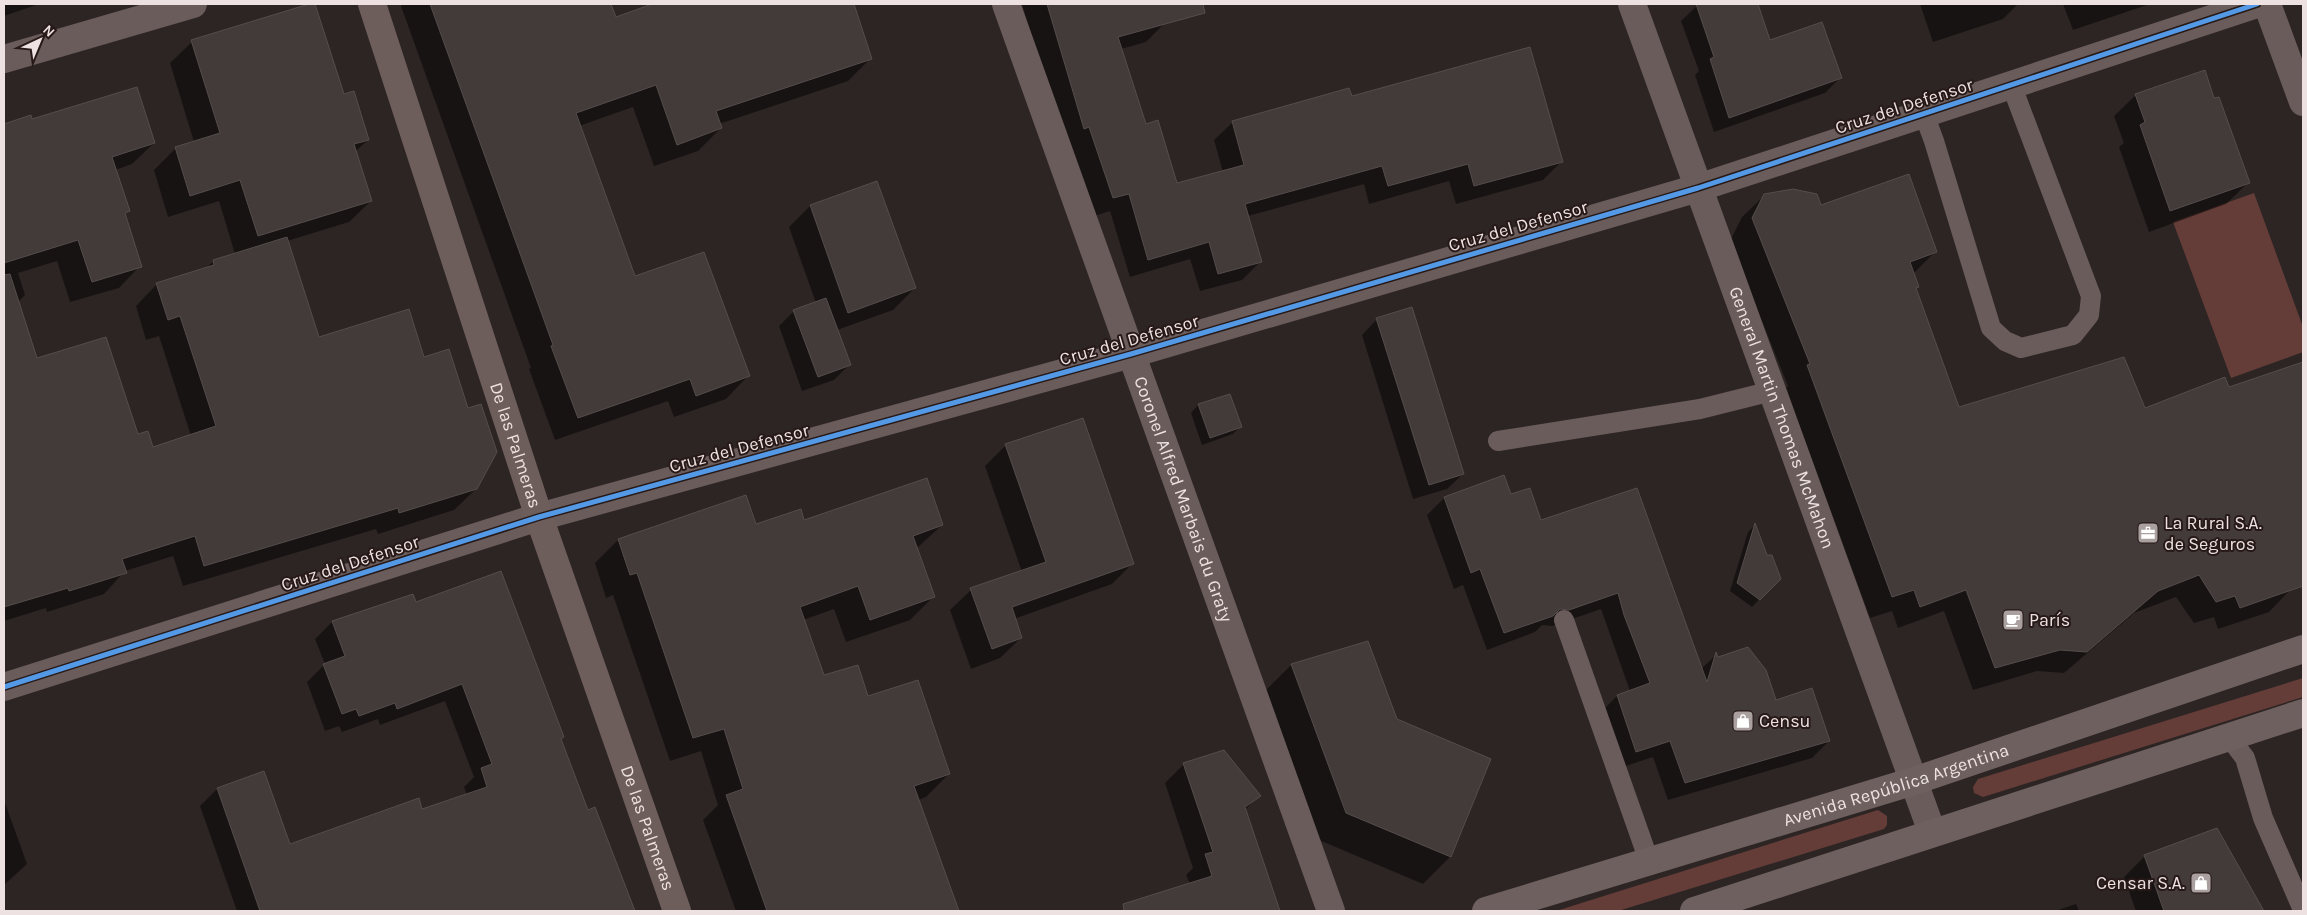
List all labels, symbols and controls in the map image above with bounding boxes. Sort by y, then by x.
north arrow [15,15,65,65]
text: N [39,21,58,41]
street label: Cruz del Defensor [1832,73,1976,139]
street label: Cruz del Defensor [1446,195,1591,256]
street label: General Martin Thomas McMahon [1724,284,1839,552]
street label: Cruz del Defensor [1057,309,1202,370]
street label: Coronel Alfred Marbais du Graty [1129,373,1238,626]
street label: De las Palmeras [485,379,546,511]
street label: Cruz del Defensor [667,419,812,477]
place label: La Rural S.A. de Seguros [2164,512,2262,555]
office icon: La Rural S.A. de Seguros [2136,521,2160,545]
street label: Cruz del Defensor [278,530,422,596]
cafe icon: París [2001,608,2025,632]
place label: París [2029,609,2070,631]
shop icon: Censu [1731,709,1755,733]
place label: Censu [1759,710,1811,732]
street label: Avenida República Argentina [1781,739,2012,831]
street label: De las Palmeras [616,762,680,893]
shop icon: Censar S.A. [2189,871,2213,895]
place label: Censar S.A. [2096,872,2185,894]

